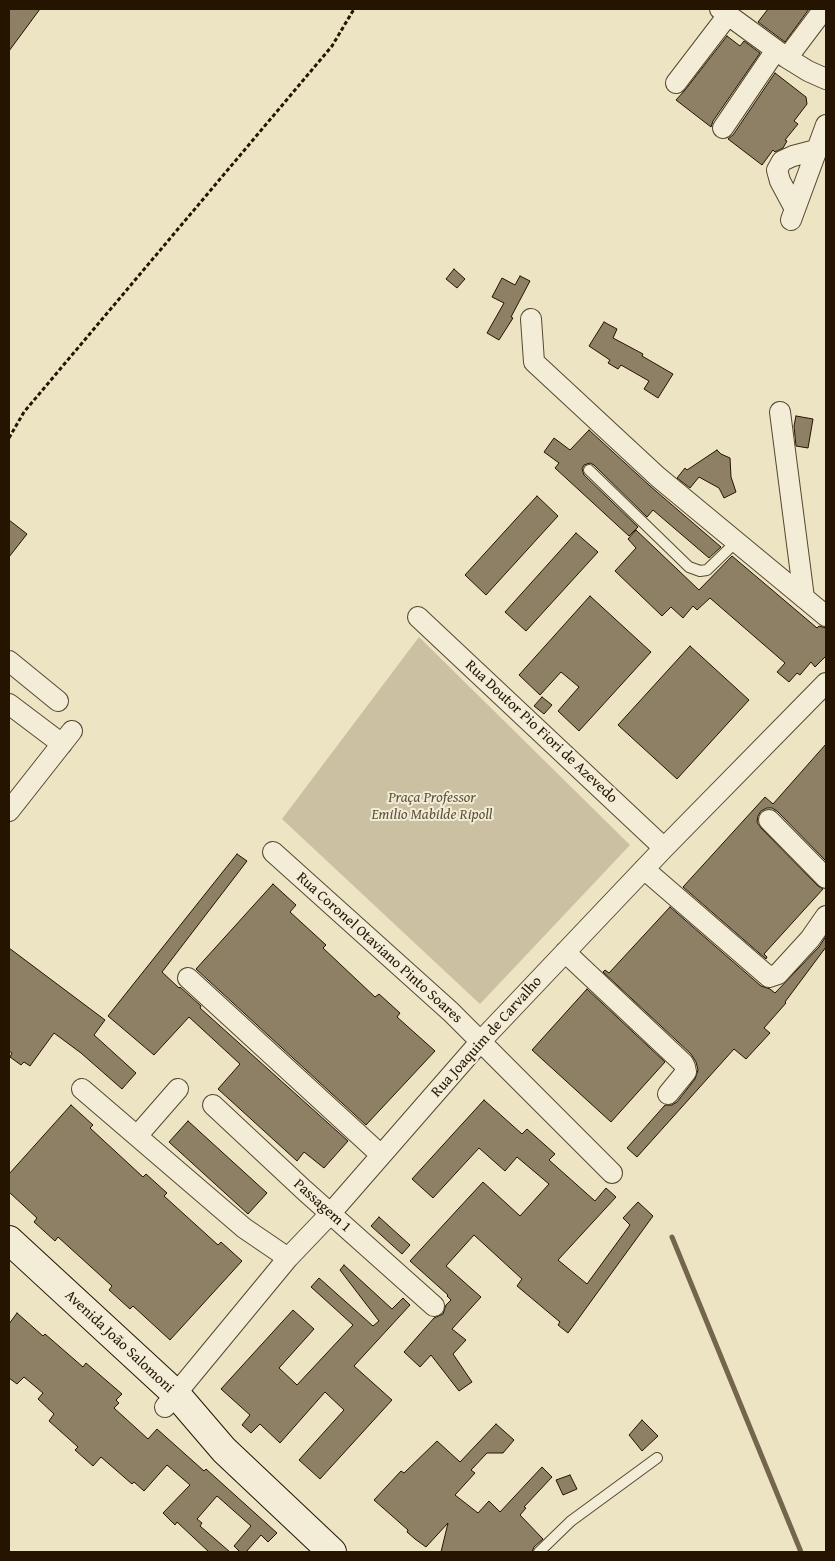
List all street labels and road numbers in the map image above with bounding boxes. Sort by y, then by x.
street label: Rua Doutor Pio Fiori de Azevedo [461,657,621,807]
street label: Rua Coronel Otaviano Pinto Soares [292,869,466,1027]
street label: Rua Joaquim de Carvalho [428,973,546,1101]
street label: Passagem 1 [289,1175,355,1237]
street label: Avenida João Salomoni [61,1287,177,1397]

